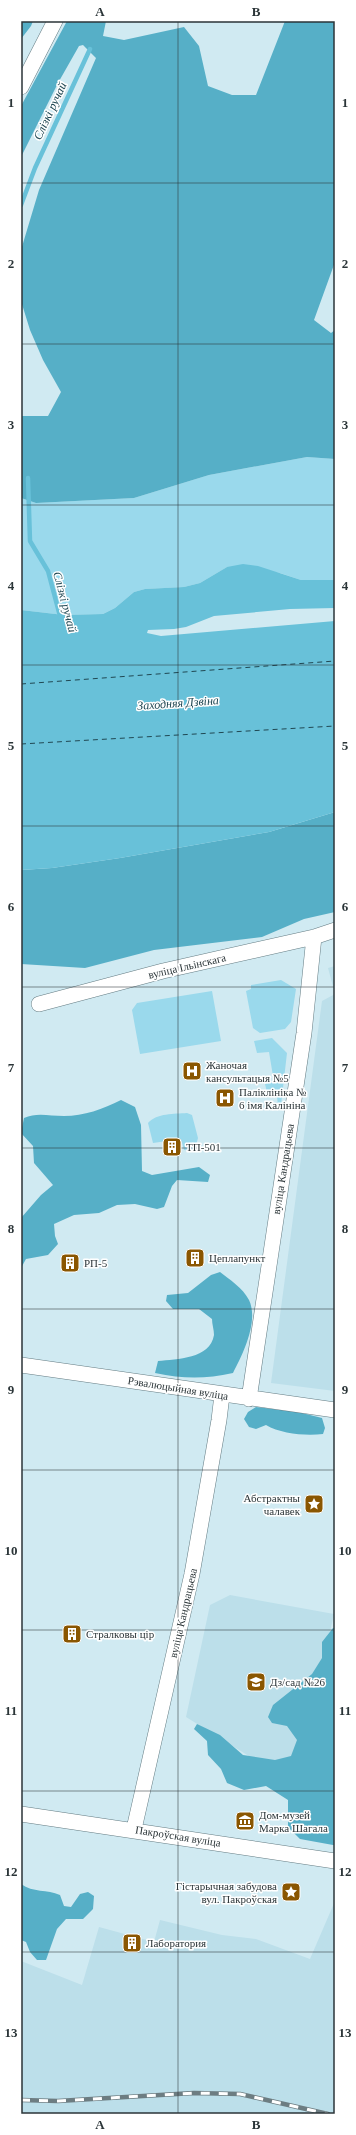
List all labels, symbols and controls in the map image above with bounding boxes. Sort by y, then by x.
text: A [95,4,105,19]
text: B [252,4,261,19]
water label: Слізкі ручай [31,80,69,142]
text: 1 [8,95,14,110]
text: 1 [342,95,348,110]
text: 2 [8,256,14,271]
text: 2 [342,256,348,271]
text: 3 [8,417,15,432]
text: 3 [342,417,349,432]
water label: Слізкі ручай [50,570,80,634]
text: 4 [8,578,15,593]
text: 4 [342,578,349,593]
water label: Заходняя Дзвіна [137,693,219,713]
text: 5 [8,738,15,753]
text: 5 [342,738,349,753]
text: 6 [8,899,15,914]
text: 6 [342,899,349,914]
street label: вуліца Ільінскага [147,951,227,981]
place label: Жаночая кансультацыя №5 [206,1059,289,1084]
text: 7 [8,1060,15,1075]
hospital icon: Жаночая кансультацыя №5 [181,1060,203,1082]
text: 7 [342,1060,349,1075]
place label: Паліклініка № 6 імя Калініна [239,1086,307,1111]
hospital icon: Паліклініка № 6 імя Калініна [214,1087,236,1109]
street label: вуліца Кандрацьева [270,1123,296,1215]
building icon: ТП-501 [161,1136,183,1158]
place label: ТП-501 [186,1141,221,1153]
text: 8 [8,1221,15,1236]
text: 8 [342,1221,349,1236]
building icon: Цеплапункт [184,1247,206,1269]
building icon: РП-5 [59,1252,81,1274]
place label: Цеплапункт [209,1252,265,1264]
place label: РП-5 [84,1257,108,1269]
street label: Рэвалюцыйная вуліца [127,1374,229,1402]
text: 9 [8,1382,15,1397]
text: 9 [342,1382,349,1397]
place label: Абстрактны чалавек [244,1492,301,1517]
place icon: Абстрактны чалавек [303,1493,325,1515]
text: 10 [5,1543,18,1558]
text: 10 [339,1543,352,1558]
street label: вуліца Кандрацьева [167,1567,199,1659]
building icon: Стралковы цір [61,1623,83,1645]
place label: Стралковы цір [86,1628,155,1640]
school or university icon: Дз/сад №26 [245,1671,267,1693]
place label: Дз/сад №26 [270,1676,325,1688]
text: 11 [5,1703,17,1718]
text: 11 [339,1703,351,1718]
place label: Дом-музей Марка Шагала [259,1809,328,1834]
museum icon: Дом-музей Марка Шагала [234,1810,256,1832]
street label: Пакроўская вуліца [134,1823,222,1849]
text: 12 [5,1864,18,1879]
text: 12 [339,1864,352,1879]
place label: Гістарычная забудова вул. Пакроўская [176,1880,277,1905]
place icon: Гістарычная забудова вул. Пакроўская [280,1881,302,1903]
building icon: Лаборатория [121,1932,143,1954]
place label: Лаборатория [146,1937,206,1949]
text: 13 [5,2025,18,2040]
text: 13 [339,2025,352,2040]
text: A [95,2117,105,2132]
text: B [252,2117,261,2132]

